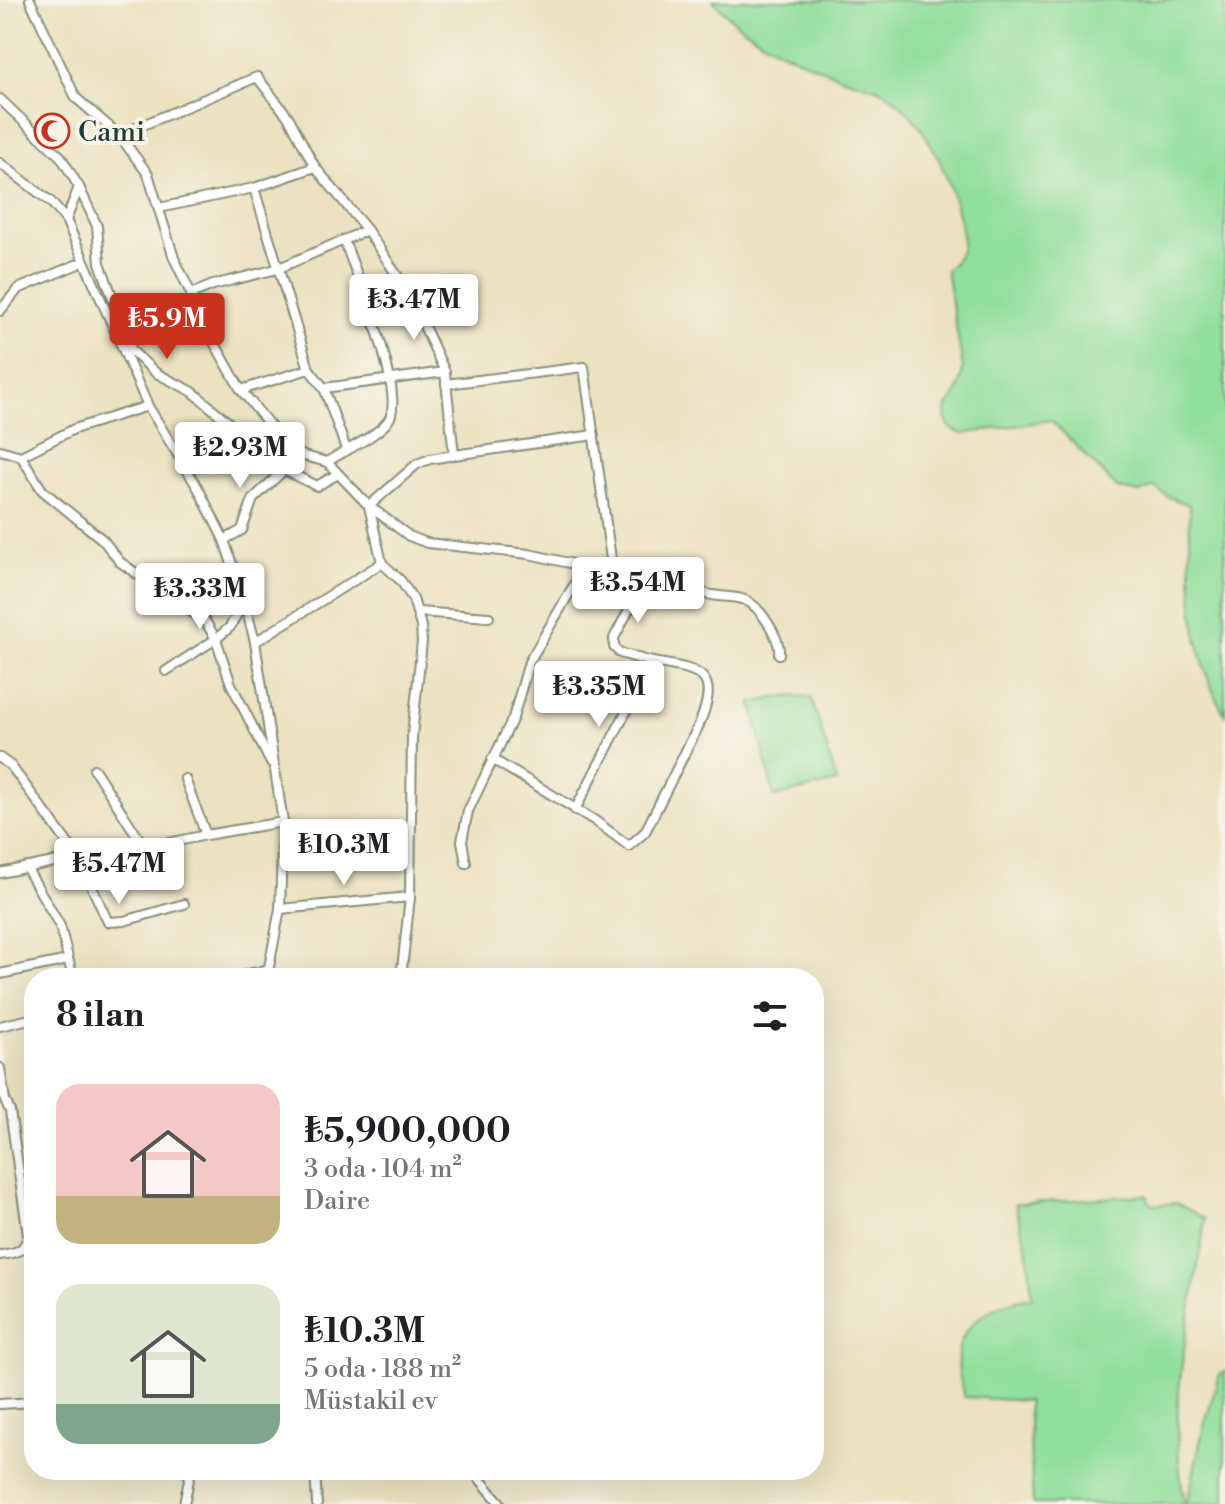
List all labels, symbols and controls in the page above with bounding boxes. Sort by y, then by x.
mosque icon: Cami [33,112,71,150]
place label: Cami [78,115,145,150]
pin: ₺3.47M [349,274,479,342]
text: ₺3.47M [367,284,461,316]
pin: ₺5.9M [111,293,223,361]
text: ₺5.9M [128,303,206,335]
pin: ₺2.93M [175,422,305,490]
text: ₺2.93M [193,432,287,464]
pin: ₺3.54M [573,557,703,625]
pin: ₺3.33M [135,563,265,631]
text: ₺3.54M [590,567,686,599]
text: ₺3.33M [153,573,247,605]
pin: ₺3.35M [534,661,664,729]
text: ₺3.35M [552,671,646,703]
pin: ₺10.3M [279,819,409,887]
text: ₺10.3M [298,829,390,861]
pin: ₺5.47M [54,838,184,906]
text: ₺5.47M [72,848,166,880]
icon: filters [748,994,792,1038]
text: 8 ilan [56,995,144,1037]
text: ₺5,900,000 [304,1111,511,1153]
icon: home [120,1116,216,1212]
text: 3 oda · 104 m² [304,1153,462,1185]
text: Daire [304,1185,370,1217]
text: ₺10.3M [304,1311,425,1353]
icon: home [120,1316,216,1412]
text: 5 oda · 188 m² [304,1353,461,1385]
text: Müstakil ev [304,1385,437,1417]

